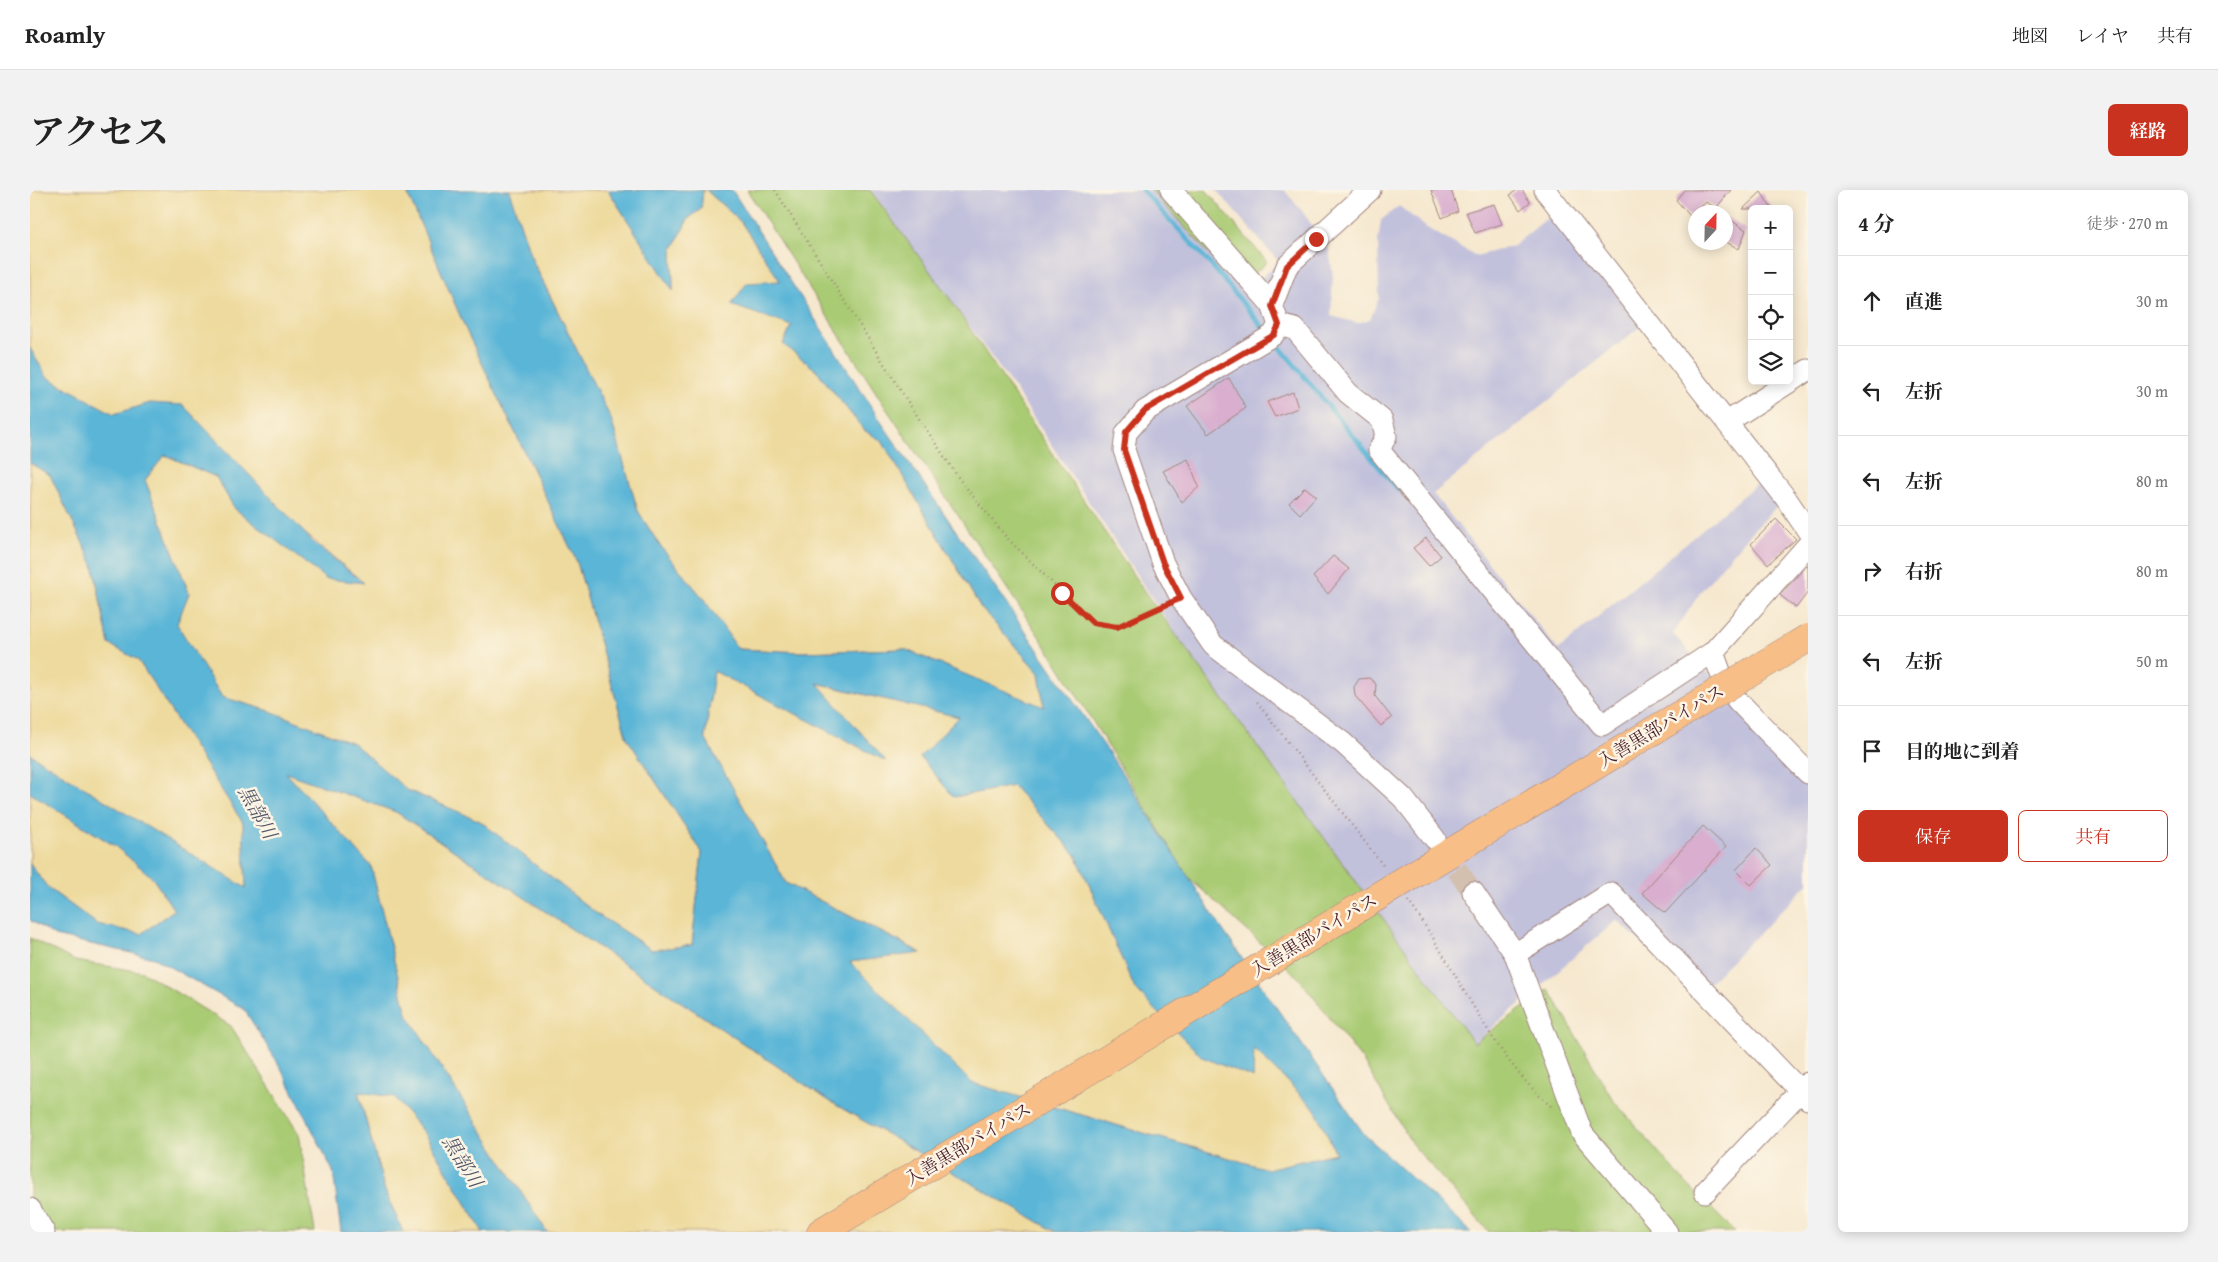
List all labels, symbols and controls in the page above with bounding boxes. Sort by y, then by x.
text: Roamly [25,17,105,52]
text: 地図 [2012,22,2048,49]
text: レイヤ [2076,22,2129,49]
text: 共有 [2157,22,2193,49]
button: 経路 [2108,104,2188,156]
text: アクセス [30,106,169,157]
north arrow [1688,205,1733,250]
map controls [1748,205,1793,385]
button: + [1748,205,1793,250]
text: 4 分 [1858,208,1895,239]
text: 徒歩 · 270 m [2087,211,2168,235]
route end [1305,228,1328,251]
button: − [1748,250,1793,295]
icon: ahead [1858,287,1886,315]
text: 直進 [1905,287,1943,315]
text: 30 m [2136,289,2168,313]
button: locate [1748,295,1793,340]
button: layers [1748,340,1793,385]
icon: left [1858,377,1886,405]
text: 左折 [1905,377,1943,405]
text: 30 m [2136,379,2168,403]
icon: left [1858,467,1886,495]
text: 左折 [1905,467,1943,495]
text: 80 m [2136,469,2168,493]
icon: right [1858,557,1886,585]
text: 右折 [1905,557,1943,585]
text: 80 m [2136,559,2168,583]
route start [1051,582,1074,605]
icon: left [1858,647,1886,675]
text: 左折 [1905,647,1943,675]
text: 50 m [2136,649,2168,673]
street label: 入善黒部バイパス [1592,677,1729,774]
icon: arrive [1858,737,1886,765]
text: 目的地に到着 [1905,737,2019,765]
water label: 黒部川 [232,780,285,845]
button: 保存 [1858,810,2008,862]
button: 共有 [2018,810,2168,862]
street label: 入善黒部バイパス [1245,886,1382,983]
street label: 入善黒部バイパス [899,1095,1036,1192]
water label: 黒部川 [436,1129,491,1194]

